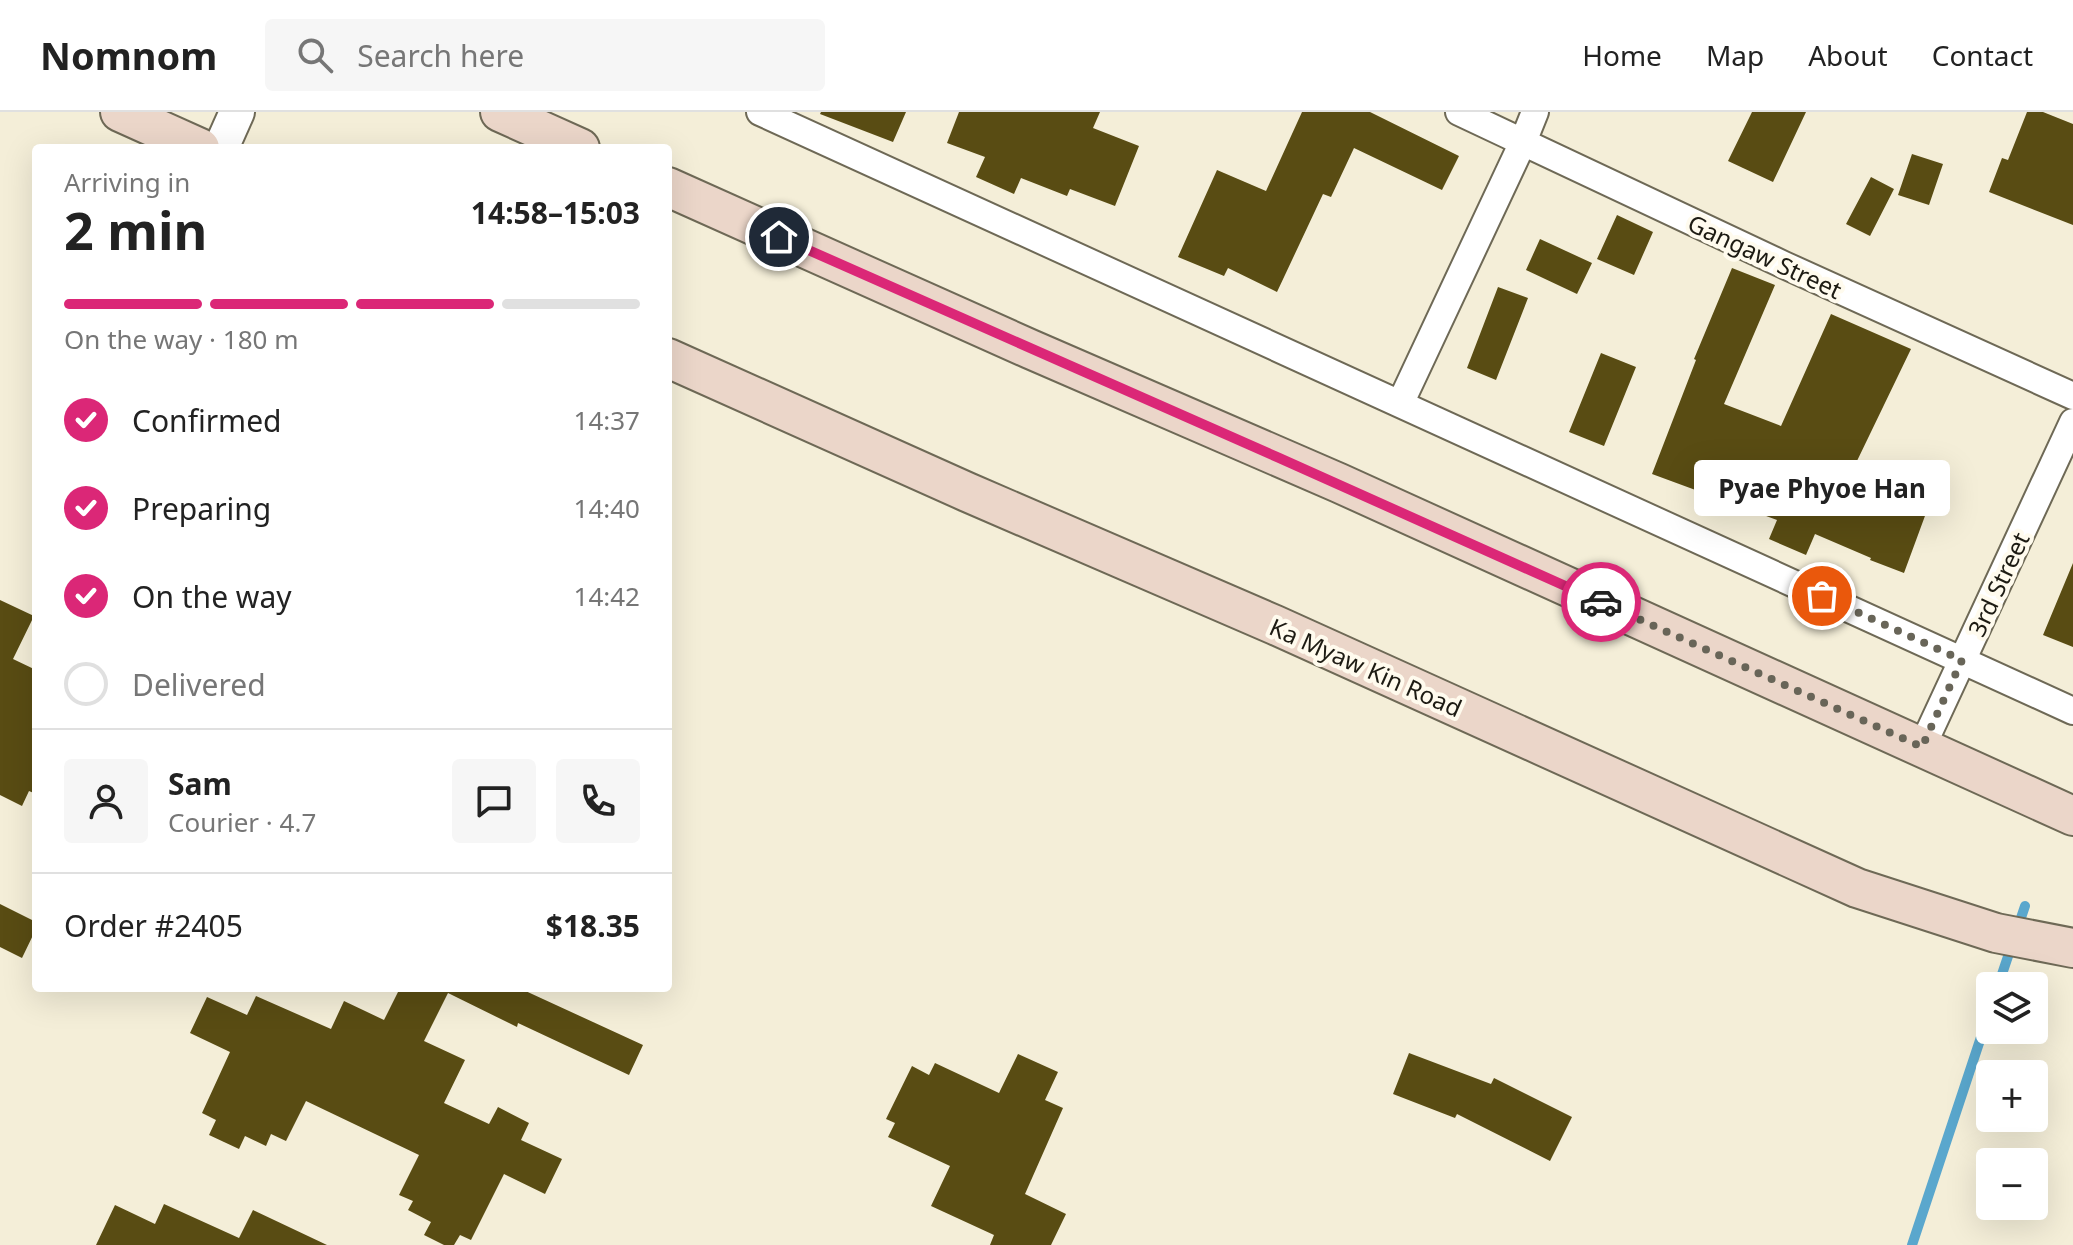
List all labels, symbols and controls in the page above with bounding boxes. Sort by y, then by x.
search box [265,19,825,91]
text: Nomnom [40,29,217,81]
icon: search [293,33,337,77]
text: Search here [357,35,524,76]
text: Home [1582,36,1662,74]
text: Map [1706,36,1764,74]
text: About [1808,36,1888,74]
text: Contact [1932,36,2033,74]
text: Arriving in [64,164,190,200]
text: 14:58–15:03 [471,192,640,233]
text: 2 min [64,194,207,265]
pin [745,203,813,271]
street label: Gangaw Street [1683,206,1848,306]
icon: home [757,215,801,259]
text: On the way · 180 m [64,321,298,357]
icon: check [64,398,108,442]
text: Confirmed [132,400,282,441]
text: 14:37 [574,402,640,438]
callout: Pyae Phyoe Han [1694,460,1950,516]
text: Pyae Phyoe Han [1718,470,1926,506]
icon: check [64,486,108,530]
text: Preparing [132,488,271,529]
text: 14:40 [574,490,640,526]
street label: 3rd Street [1960,526,2037,641]
courier [1561,562,1641,642]
pin [1788,562,1856,630]
icon: check [64,574,108,618]
icon: bag [1800,574,1844,618]
text: On the way [132,576,292,617]
text: 14:42 [574,578,640,614]
icon: car [1579,580,1623,624]
street label: Ka Myaw Kin Road [1265,610,1467,724]
text: Delivered [132,664,266,705]
button: person [64,759,148,843]
button: chat [452,759,536,843]
button: phone [556,759,640,843]
text: Sam [168,763,232,804]
text: Courier · 4.7 [168,804,316,840]
text: Order #2405 [64,905,243,946]
text: $18.35 [546,905,640,946]
map controls [1976,972,2048,1220]
button: layers [1976,972,2048,1044]
button: + [1976,1060,2048,1132]
button: − [1976,1148,2048,1220]

